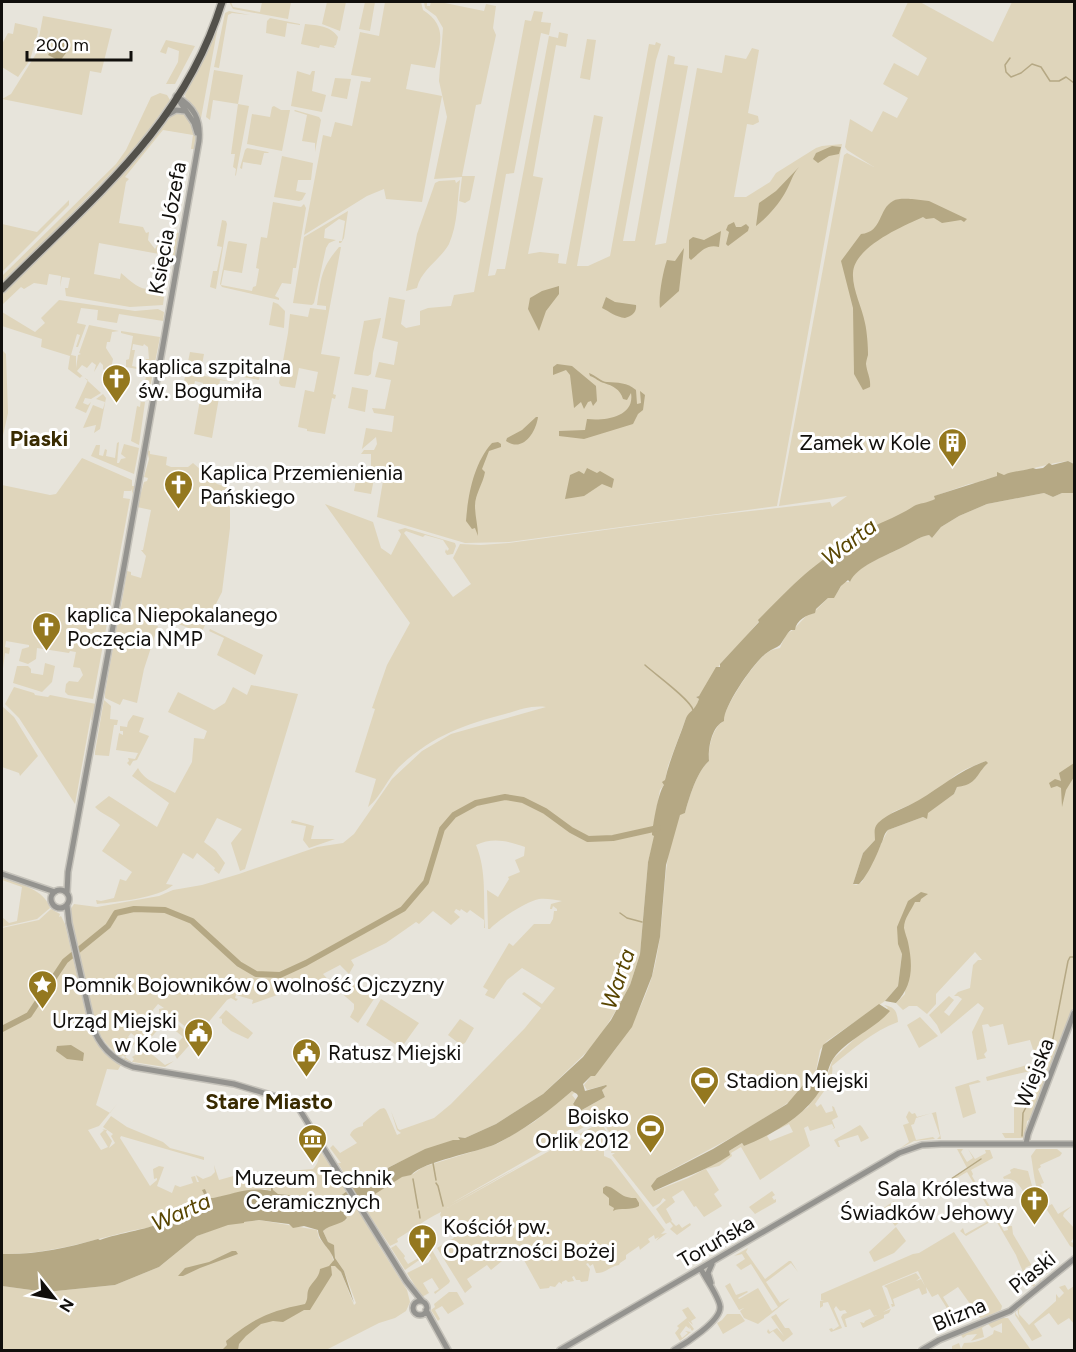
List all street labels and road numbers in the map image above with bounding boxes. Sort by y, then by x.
street label: Księcia Józefa [143,160,191,296]
street label: Wiejska [1009,1035,1059,1111]
street label: Toruńska [674,1209,758,1273]
street label: Piaski [1004,1246,1060,1298]
street label: Blizna [929,1292,989,1336]

